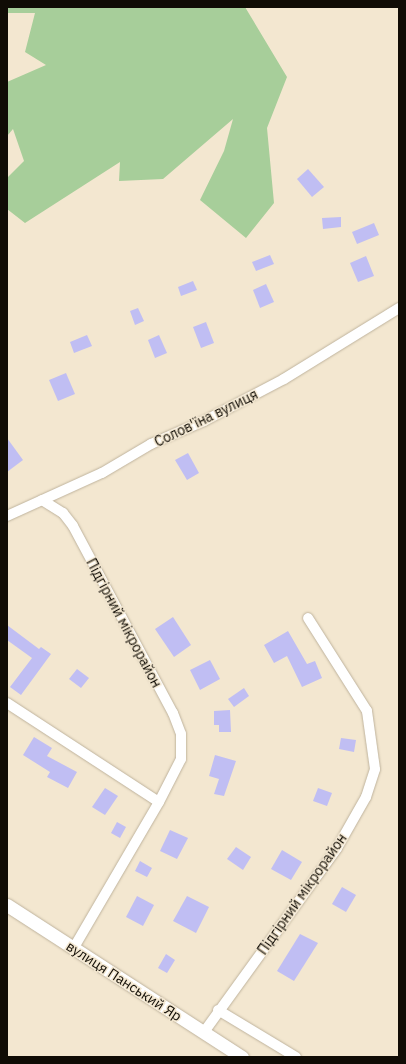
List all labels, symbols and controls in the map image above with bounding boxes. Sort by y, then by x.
street label: Солов'їна вулиця [152,386,260,450]
street label: Підгірний мікрорайон [83,555,165,691]
street label: Підгірний мікрорайон [254,830,350,958]
street label: вулиця Панський Яр [63,937,185,1025]

